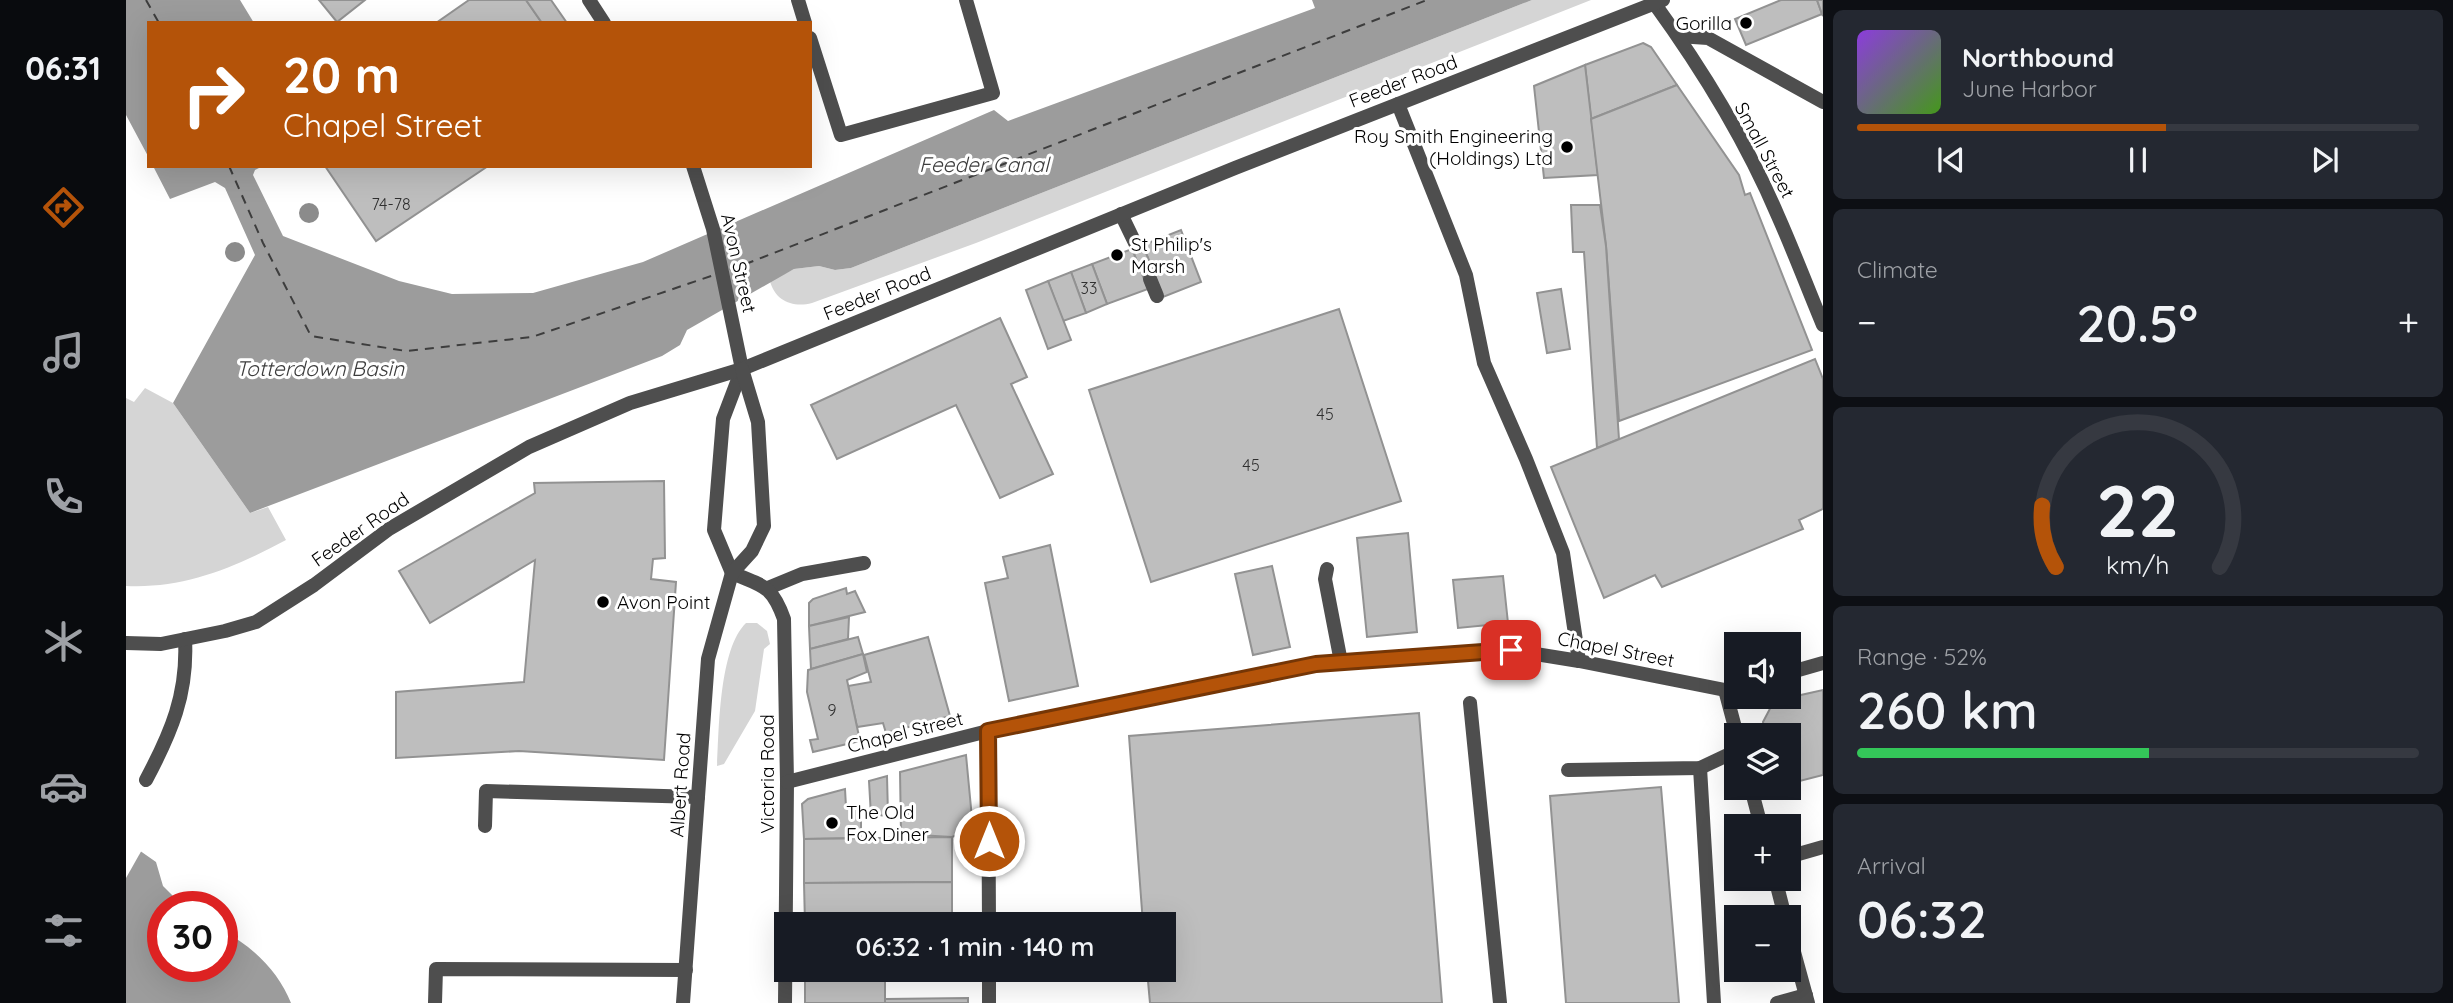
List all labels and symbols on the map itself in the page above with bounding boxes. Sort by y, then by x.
place label: Gorilla [1676,11,1732,35]
marker: Gorilla [1738,15,1754,31]
street label: Feeder Road [1346,49,1460,113]
street label: Small Street [1730,98,1800,202]
place label: Roy Smith Engineering (Holdings) Ltd [1354,124,1553,170]
marker: Roy Smith Engineering (Holdings) Ltd [1559,139,1575,155]
water label: Feeder Canal [919,151,1051,177]
house number: 74-78 [371,194,411,214]
street label: Avon Street [716,211,762,315]
place label: St Philip's Marsh [1131,232,1212,278]
marker: St Philip's Marsh [1109,247,1125,263]
street label: Feeder Road [820,261,934,325]
house number: 33 [1081,278,1097,298]
water label: Totterdown Basin [236,355,405,381]
house number: 45 [1316,404,1334,424]
house number: 45 [1242,455,1260,475]
street label: Feeder Road [306,487,414,571]
place label: Avon Point [617,590,710,614]
marker: Avon Point [595,594,611,610]
pin [1481,620,1541,680]
street label: Chapel Street [1556,626,1676,672]
house number: 9 [828,700,837,720]
street label: Chapel Street [845,706,965,758]
street label: Victoria Road [755,714,779,834]
street label: Albert Road [664,732,696,838]
place label: The Old Fox Diner [846,800,930,846]
position arrow [952,804,1026,878]
marker: The Old Fox Diner [824,815,840,831]
speed limit sign: 30 [147,891,238,982]

